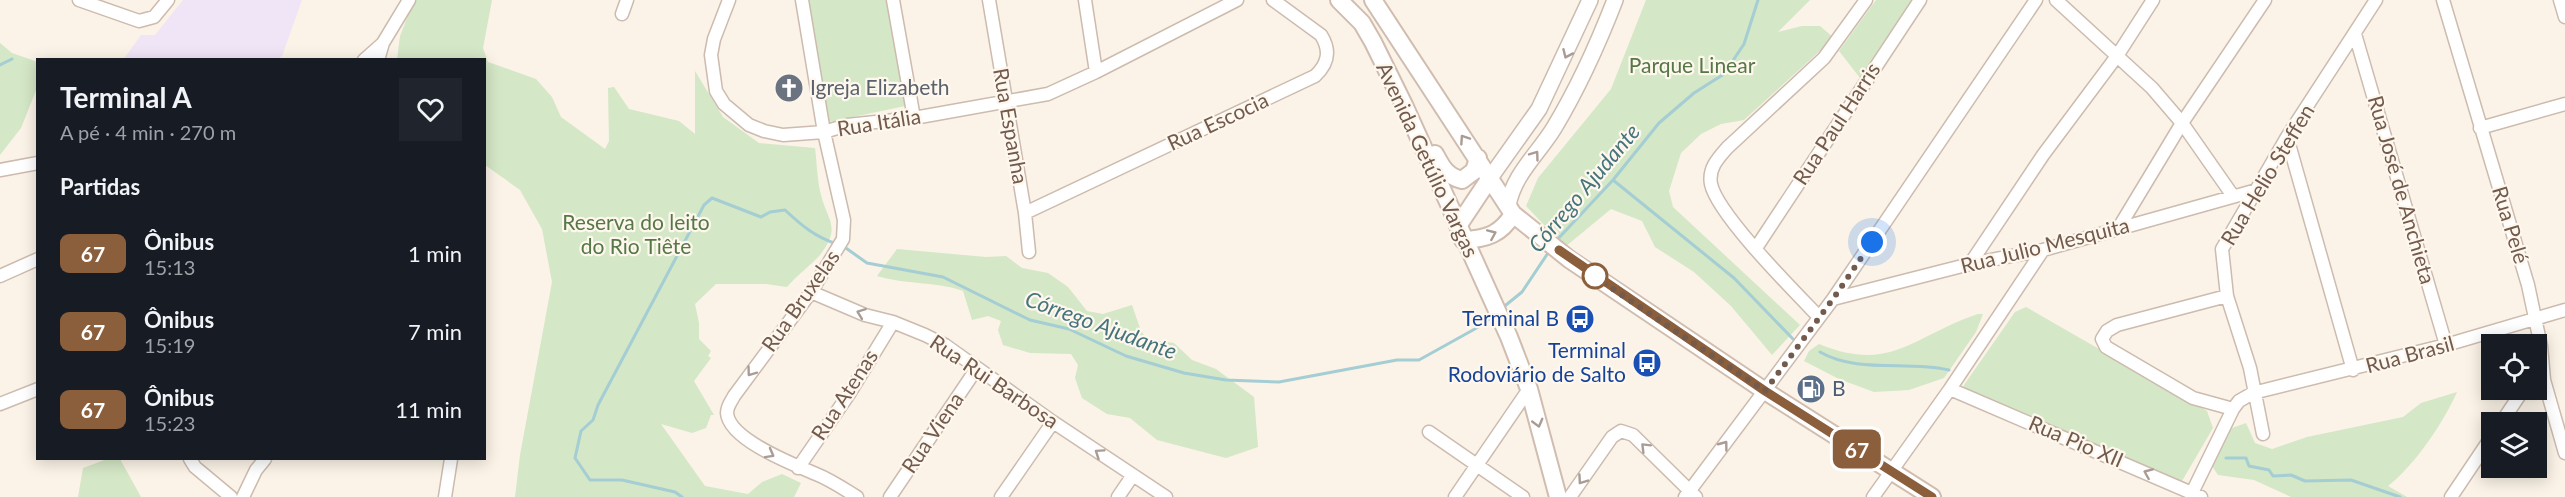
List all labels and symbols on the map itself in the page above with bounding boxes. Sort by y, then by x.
one-way arrow [1562,47,1574,58]
park label: Parque Linear [1629,52,1756,77]
street label: Rua Paul Harris [1787,57,1885,189]
street label: Avenida Getúlio Vargas [1372,58,1485,261]
street label: Rua Espanha [989,66,1034,186]
church icon: Igreja Elizabeth [773,72,805,104]
place label: Igreja Elizabeth [810,74,950,99]
street label: Rua Escocia [1163,86,1272,155]
street label: Rua José de Anchieta [2364,93,2441,287]
street label: Rua Helio Steffen [2215,99,2319,249]
street label: Rua Itália [835,103,922,140]
water label: Córrego Ajudante [1522,118,1645,257]
one-way arrow [1461,135,1472,146]
one-way arrow [1527,151,1538,162]
street label: Rua Pelé [2488,183,2535,266]
park label: Reserva do leito do Rio Tiête [562,209,710,258]
street label: Rua Julio Mesquita [1958,211,2132,278]
your location [1857,227,1887,257]
one-way arrow [1486,229,1497,241]
street label: Rua Bruxelas [756,244,844,356]
unlabelled marker [1582,263,1608,289]
water label: Córrego Ajudante [1022,285,1181,364]
bus stop icon: Terminal B [1564,303,1596,335]
place label: Terminal B [1462,305,1559,330]
one-way arrow [856,308,867,320]
street label: Rua Rui Barbosa [926,329,1064,433]
street label: Rua Brasil [2363,330,2457,377]
place label: Terminal Rodoviário de Salto [1448,337,1626,386]
street label: Rua Atenas [805,344,882,444]
bus stop icon: Terminal Rodoviário de Salto [1631,347,1663,379]
one-way arrow [748,366,759,377]
fuel station icon: B [1795,373,1827,405]
place label: B [1832,375,1846,400]
street label: Rua Viena [896,387,968,477]
street label: Rua Pio XII [2025,409,2128,472]
one-way arrow [1531,417,1543,428]
line badge: 67 [1830,430,1884,468]
one-way arrow [1717,440,1728,451]
one-way arrow [1641,444,1652,455]
one-way arrow [764,447,774,458]
one-way arrow [1095,449,1106,460]
one-way arrow [2143,468,2154,480]
one-way arrow [1578,473,1589,484]

